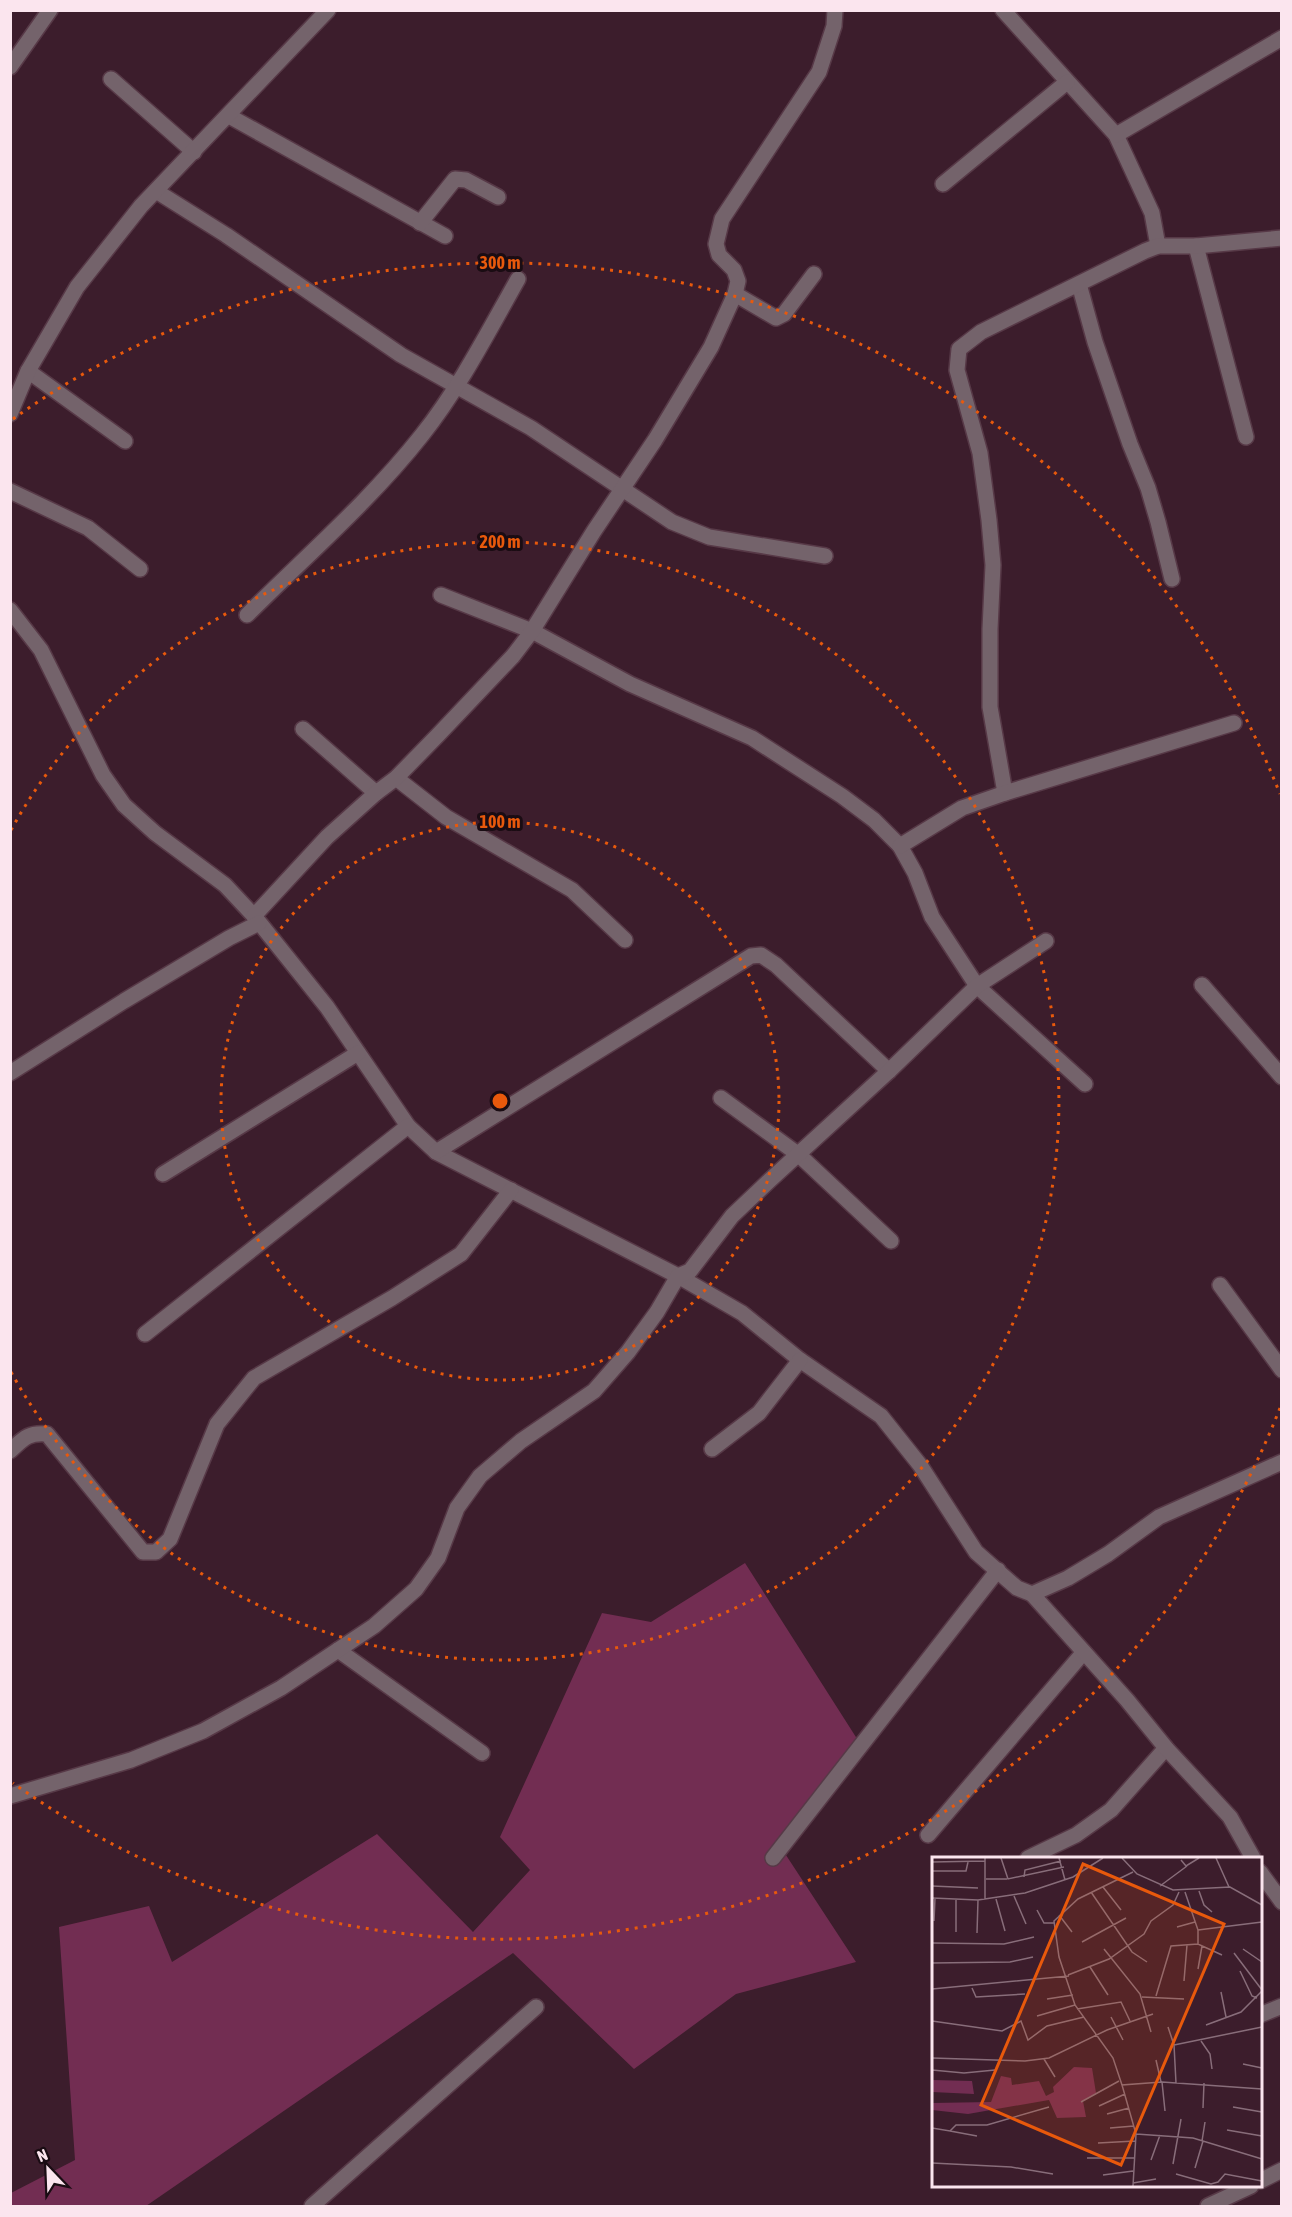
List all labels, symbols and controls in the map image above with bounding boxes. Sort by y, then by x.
text: 300 m [480,252,520,273]
text: 200 m [480,531,520,552]
text: 100 m [480,811,520,832]
centre of rings [490,1091,510,1111]
inset map [932,1857,1262,2187]
north arrow [18,2139,78,2199]
text: N [34,2145,50,2165]

